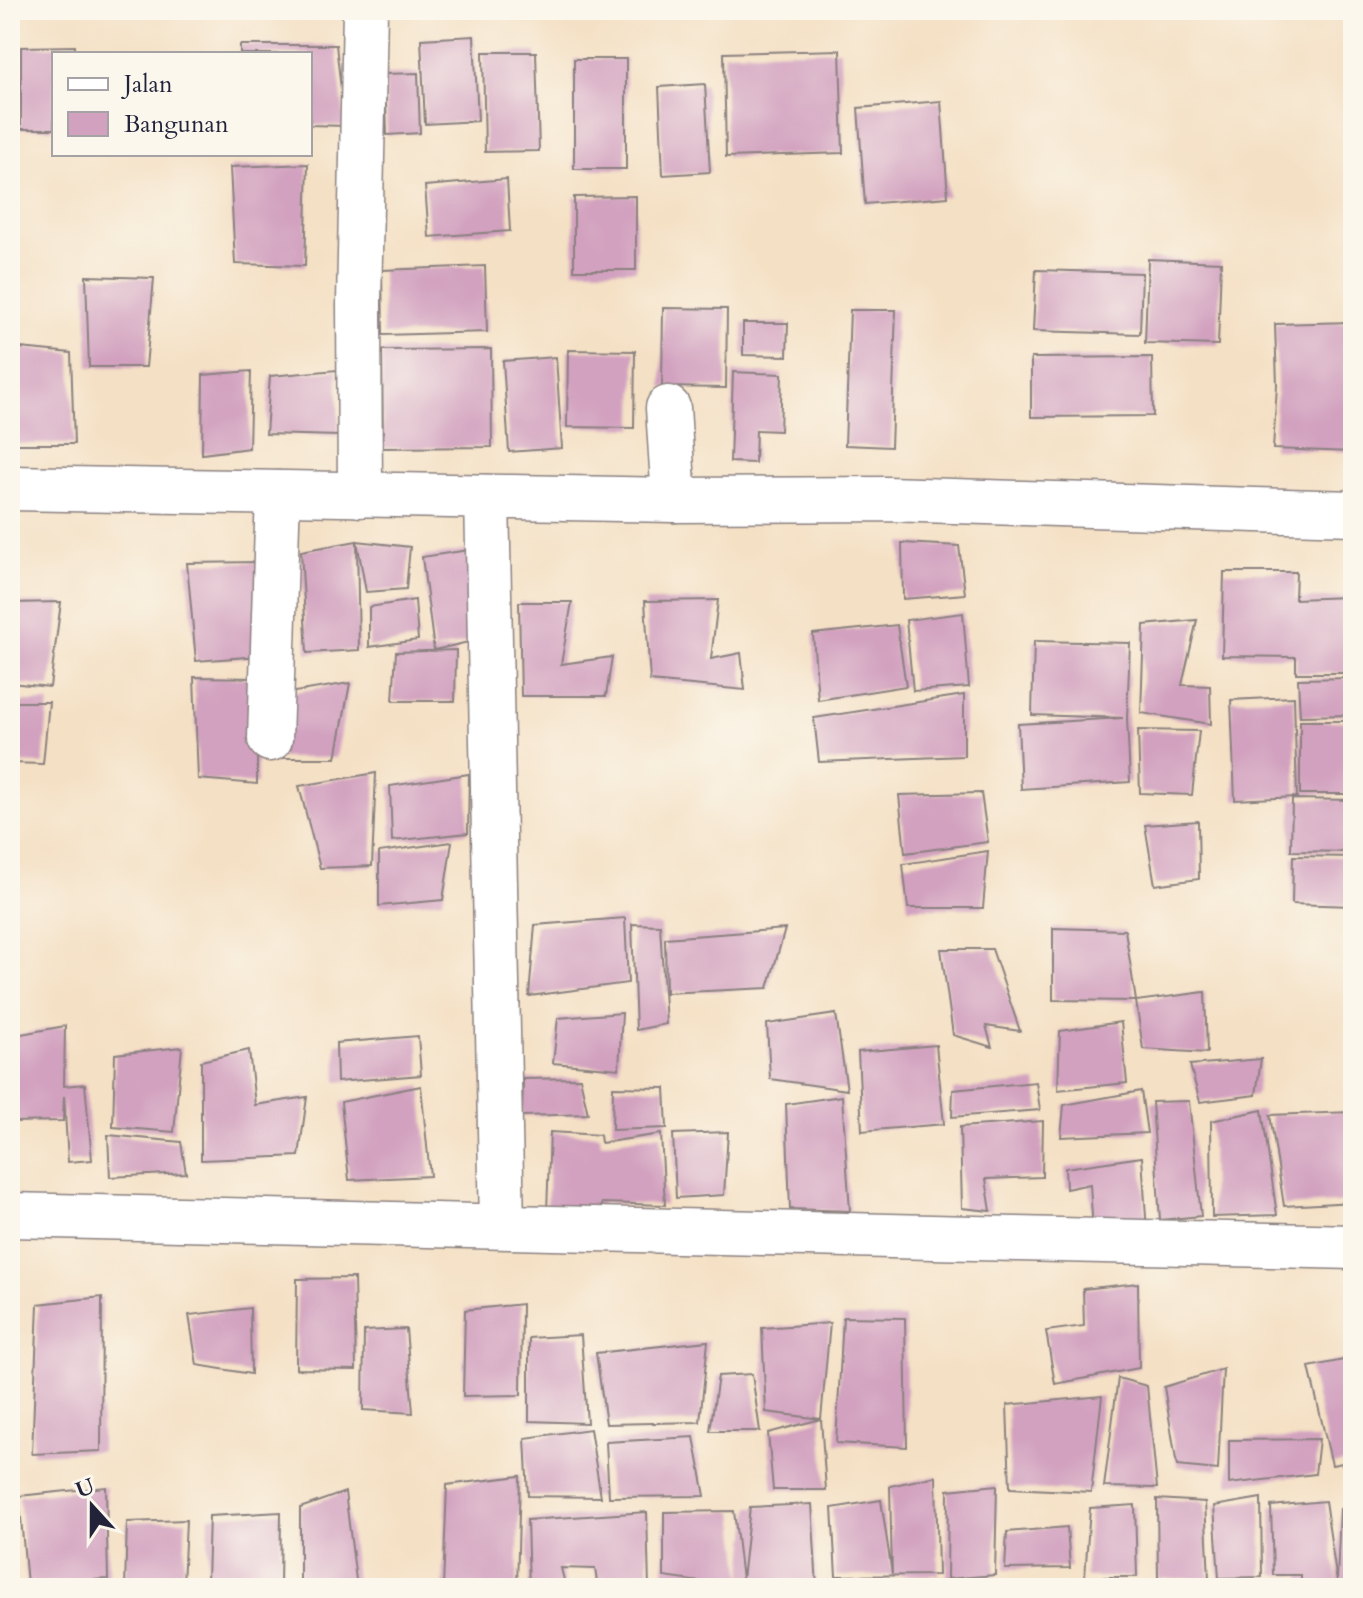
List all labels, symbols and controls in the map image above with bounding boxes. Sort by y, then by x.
legend [52,52,312,156]
text: Jalan [121,68,173,101]
text: Bangunan [124,108,229,141]
north arrow [52,1466,132,1546]
text: U [71,1471,99,1505]

